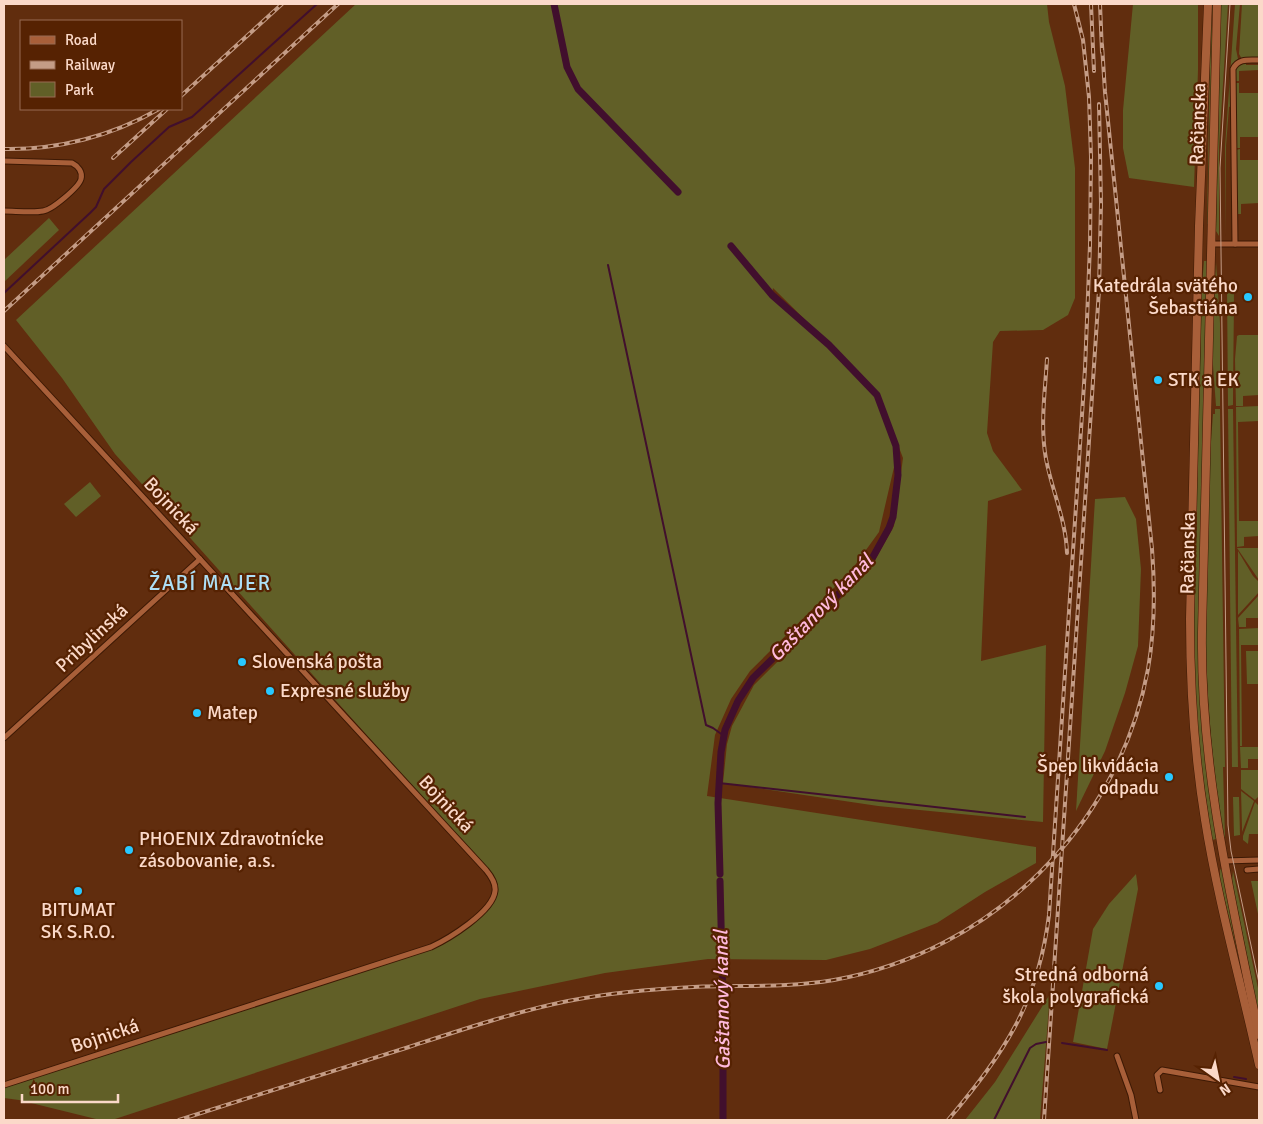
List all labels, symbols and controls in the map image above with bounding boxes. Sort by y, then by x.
legend [20,20,182,110]
text: Road [65,31,97,49]
text: Railway [65,56,115,74]
text: Park [65,81,94,99]
street label: Račianska [1185,82,1211,166]
place label: Katedrála svätého Šebastiána [1093,274,1238,320]
marker: Katedrála svätého Šebastiána [1242,291,1254,303]
place label: STK a EK [1168,368,1239,392]
marker: STK a EK [1152,374,1164,386]
street label: Bojnická [138,472,204,540]
street label: Račianska [1175,511,1201,595]
water label: Gaštanový kanál [763,547,880,667]
district label: ŽABÍ MAJER [149,570,271,596]
street label: Pribylinská [51,598,133,678]
place label: Slovenská pošta [252,650,382,674]
marker: Slovenská pošta [236,656,248,668]
place label: Expresné služby [280,679,410,703]
marker: Expresné služby [264,685,276,697]
place label: Matep [207,701,258,725]
marker: Matep [191,707,203,719]
place label: Špep likvidácia odpadu [1037,753,1159,800]
street label: Bojnická [413,770,479,838]
marker: Špep likvidácia odpadu [1163,771,1175,783]
place label: PHOENIX Zdravotnícke zásobovanie, a.s. [139,827,324,873]
marker: PHOENIX Zdravotnícke zásobovanie, a.s. [123,844,135,856]
marker: BITUMAT SK S.R.O. [72,885,84,897]
place label: BITUMAT SK S.R.O. [41,898,116,944]
water label: Gaštanový kanál [708,928,736,1070]
place label: Stredná odborná škola polygrafická [1003,963,1149,1009]
marker: Stredná odborná škola polygrafická [1153,980,1165,992]
street label: Bojnická [68,1014,142,1058]
north arrow [1193,1054,1243,1104]
scale bar [22,1072,119,1104]
text: 100 m [30,1080,70,1098]
text: N [1216,1080,1234,1099]

